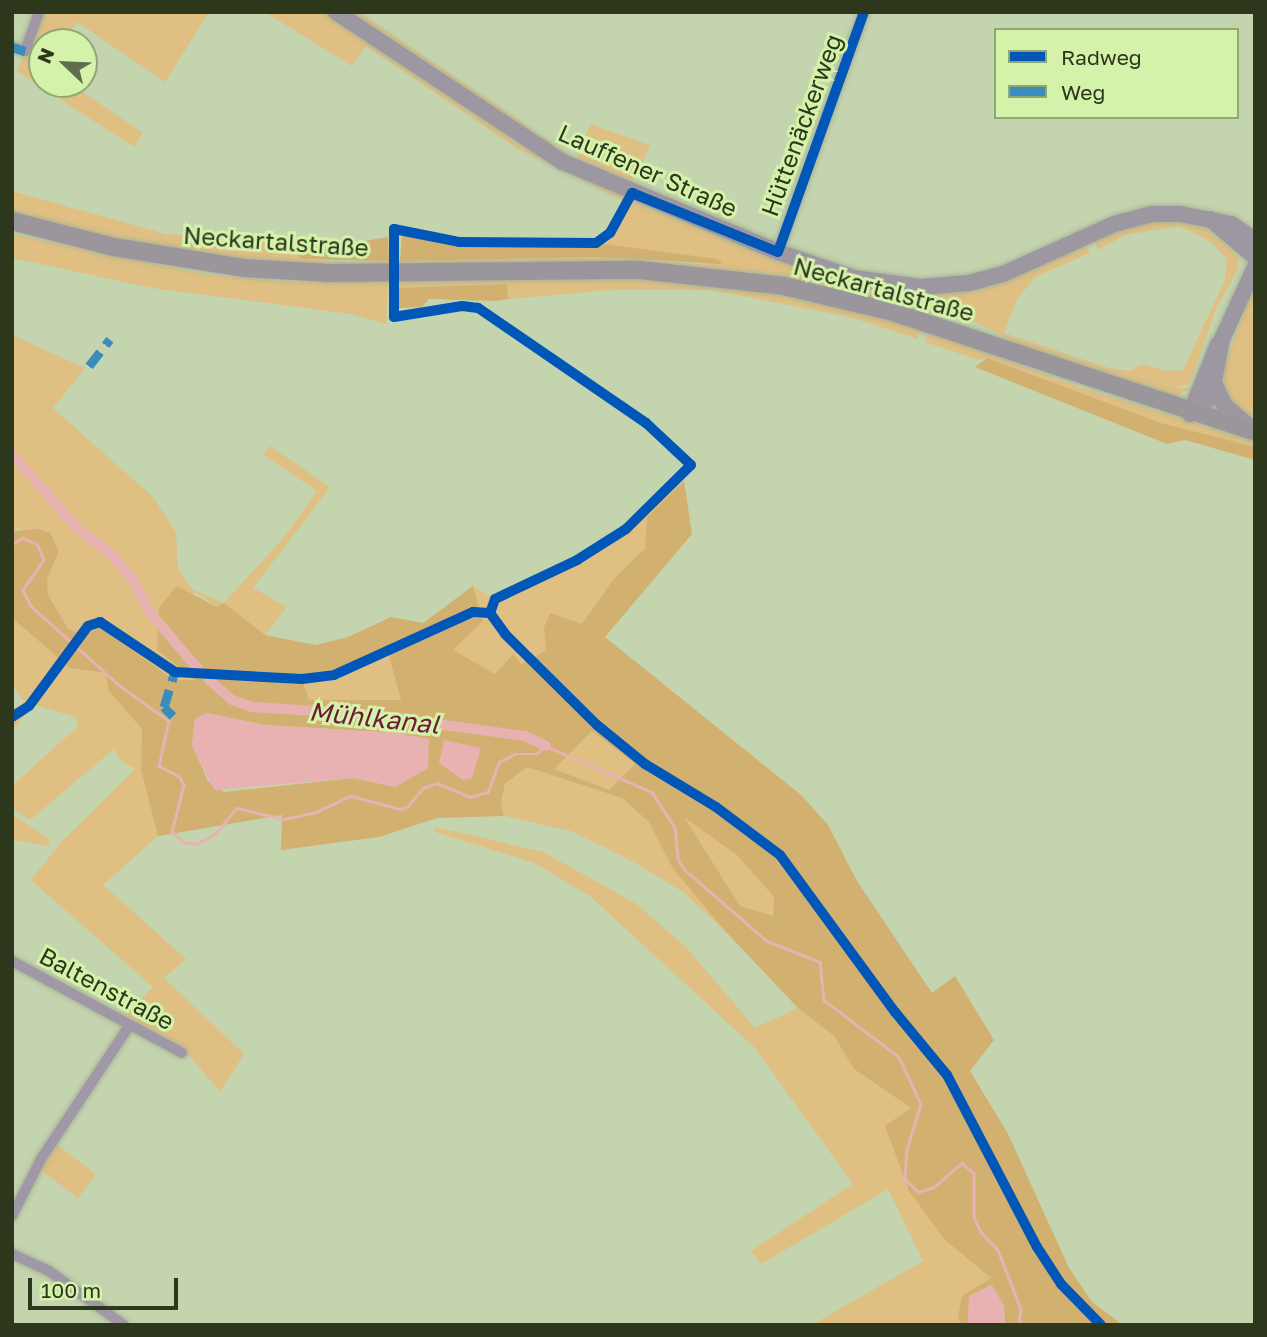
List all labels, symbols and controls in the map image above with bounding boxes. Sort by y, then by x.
north arrow [28,28,98,98]
legend [994,28,1239,119]
street label: Hüttenäckerweg [755,30,847,220]
text: N [32,44,58,67]
text: Radweg [1061,44,1142,70]
text: Weg [1061,79,1105,105]
street label: Lauffener Straße [554,118,742,222]
street label: Neckartalstraße [182,220,370,262]
street label: Neckartalstraße [791,251,977,327]
water label: Mühlkanal [307,696,441,740]
street label: Baltenstraße [35,941,179,1035]
scale bar [32,1264,182,1308]
text: 100 m [41,1277,101,1303]

